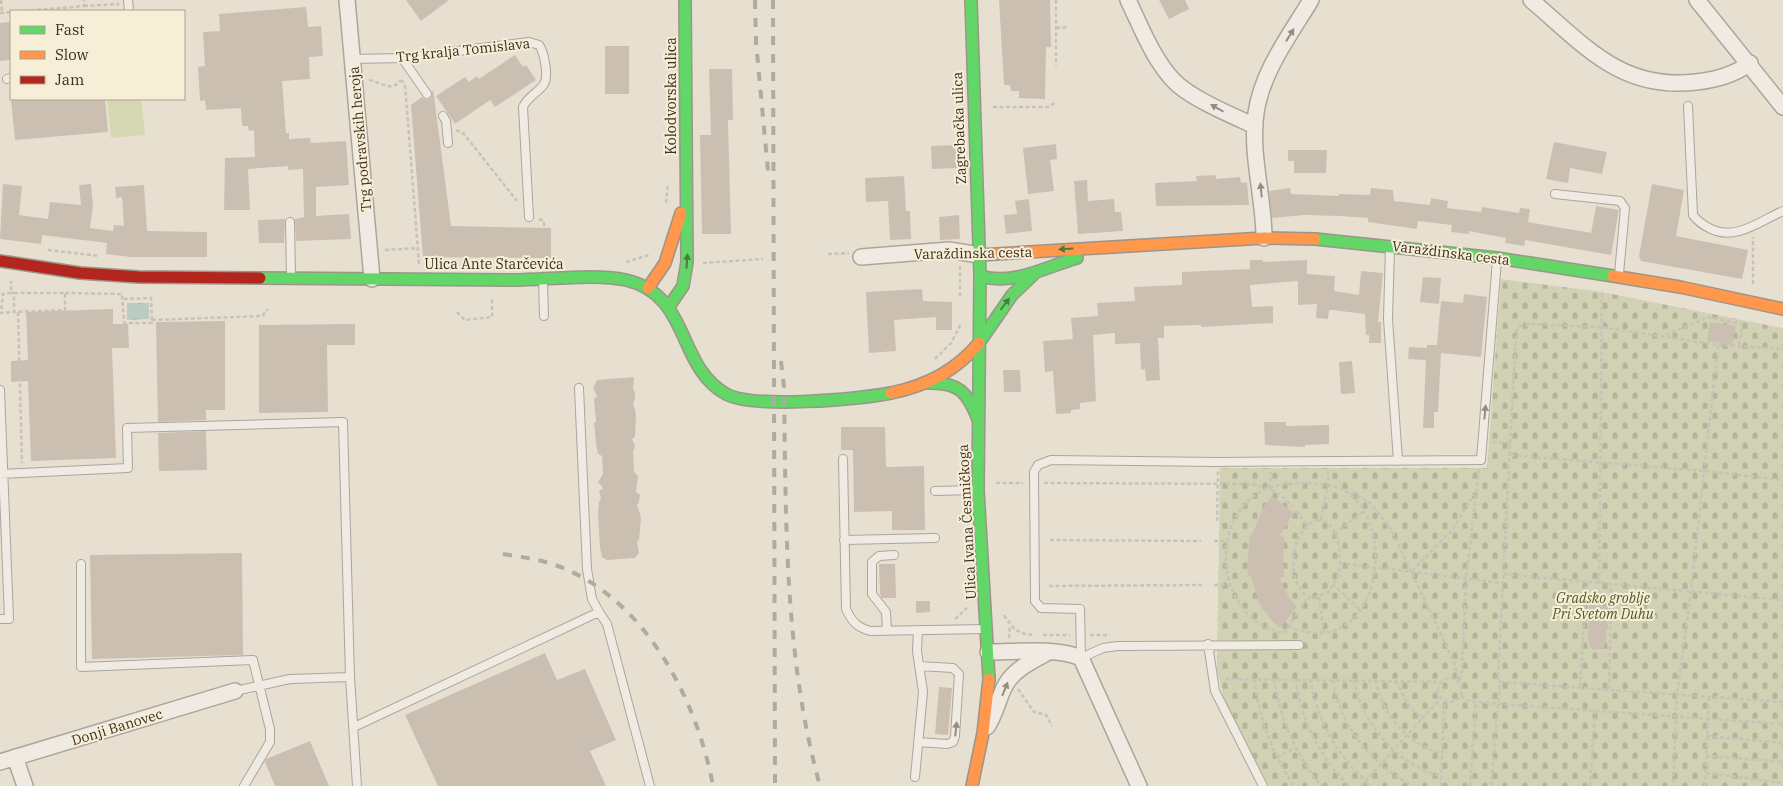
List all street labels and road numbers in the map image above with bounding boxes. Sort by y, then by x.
street label: Trg kralja Tomislava [395,34,531,66]
street label: Kolodvorska ulica [662,37,680,155]
street label: Trg podravskih heroja [345,65,375,213]
street label: Zagrebačka ulica [948,71,970,184]
street label: Varaždinska cesta [1391,237,1511,269]
street label: Varaždinska cesta [914,243,1033,263]
street label: Ulica Ante Starčevića [424,255,564,273]
street label: Ulica Ivana Česmičkoga [953,443,980,600]
street label: Donji Banovec [69,705,165,749]

